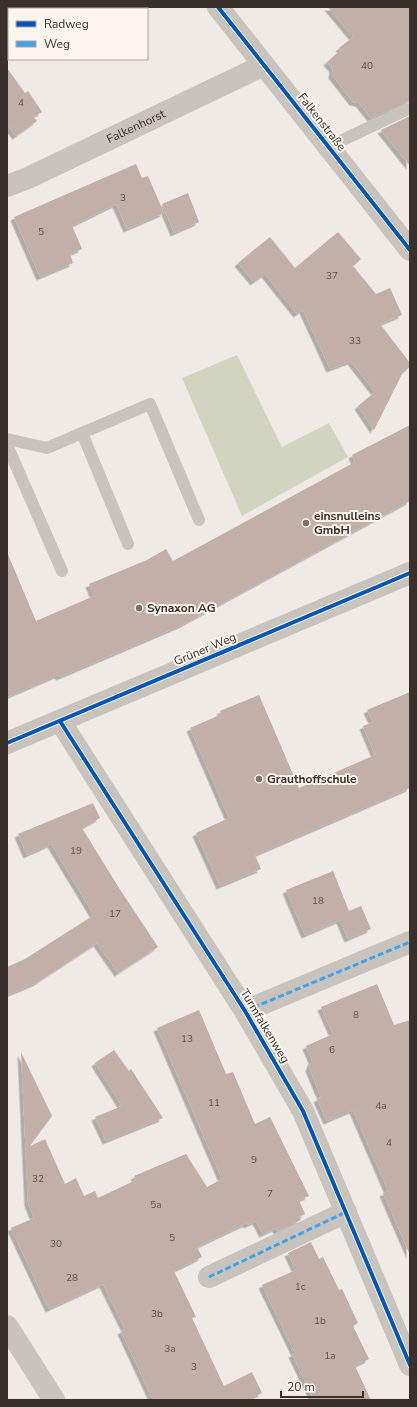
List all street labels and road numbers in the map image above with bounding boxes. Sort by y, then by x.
street label: Falkenstraße [294,90,350,154]
street label: Falkenhorst [104,105,168,147]
street label: Grüner Weg [171,629,239,669]
street label: Turmfalkenweg [237,986,293,1066]

